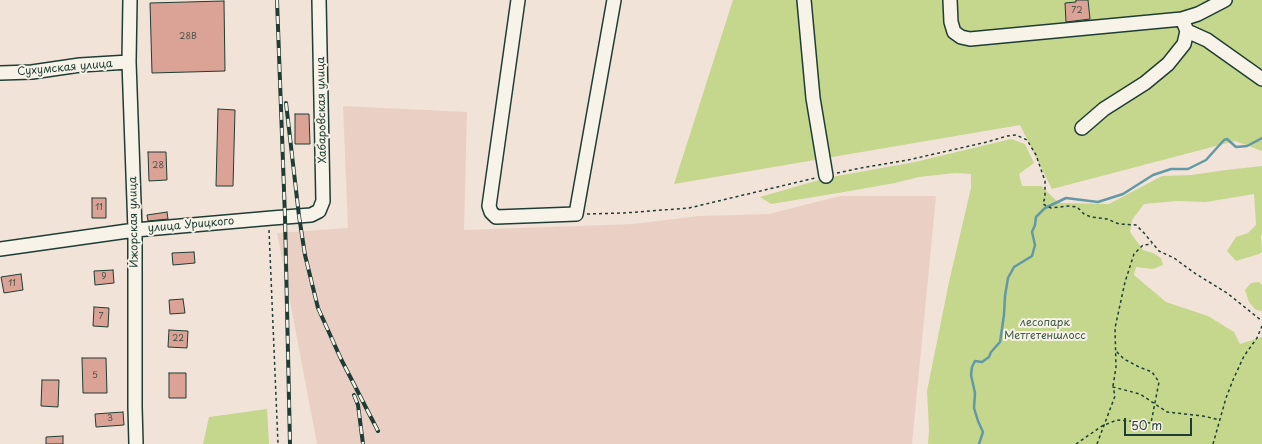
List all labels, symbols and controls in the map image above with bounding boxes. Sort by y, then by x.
house number: 72 [1071,6,1083,16]
house number: 28В [179,32,197,42]
street label: Сухумская улица [17,57,113,79]
street label: Хабаровская улица [314,57,330,163]
house number: 28 [152,161,164,171]
street label: Ижорская улица [127,176,141,268]
house number: 11 [95,203,103,213]
street label: улица Урицкого [147,215,235,235]
house number: 9 [101,272,107,282]
house number: 11 [8,279,16,289]
house number: 7 [98,312,104,322]
park label: лесопарк Метгетеншлосс [1004,316,1086,342]
house number: 22 [172,334,184,344]
house number: 5 [92,371,98,381]
scale bar [1126,410,1194,436]
house number: 3 [107,414,113,424]
text: 50 m [1131,416,1162,434]

